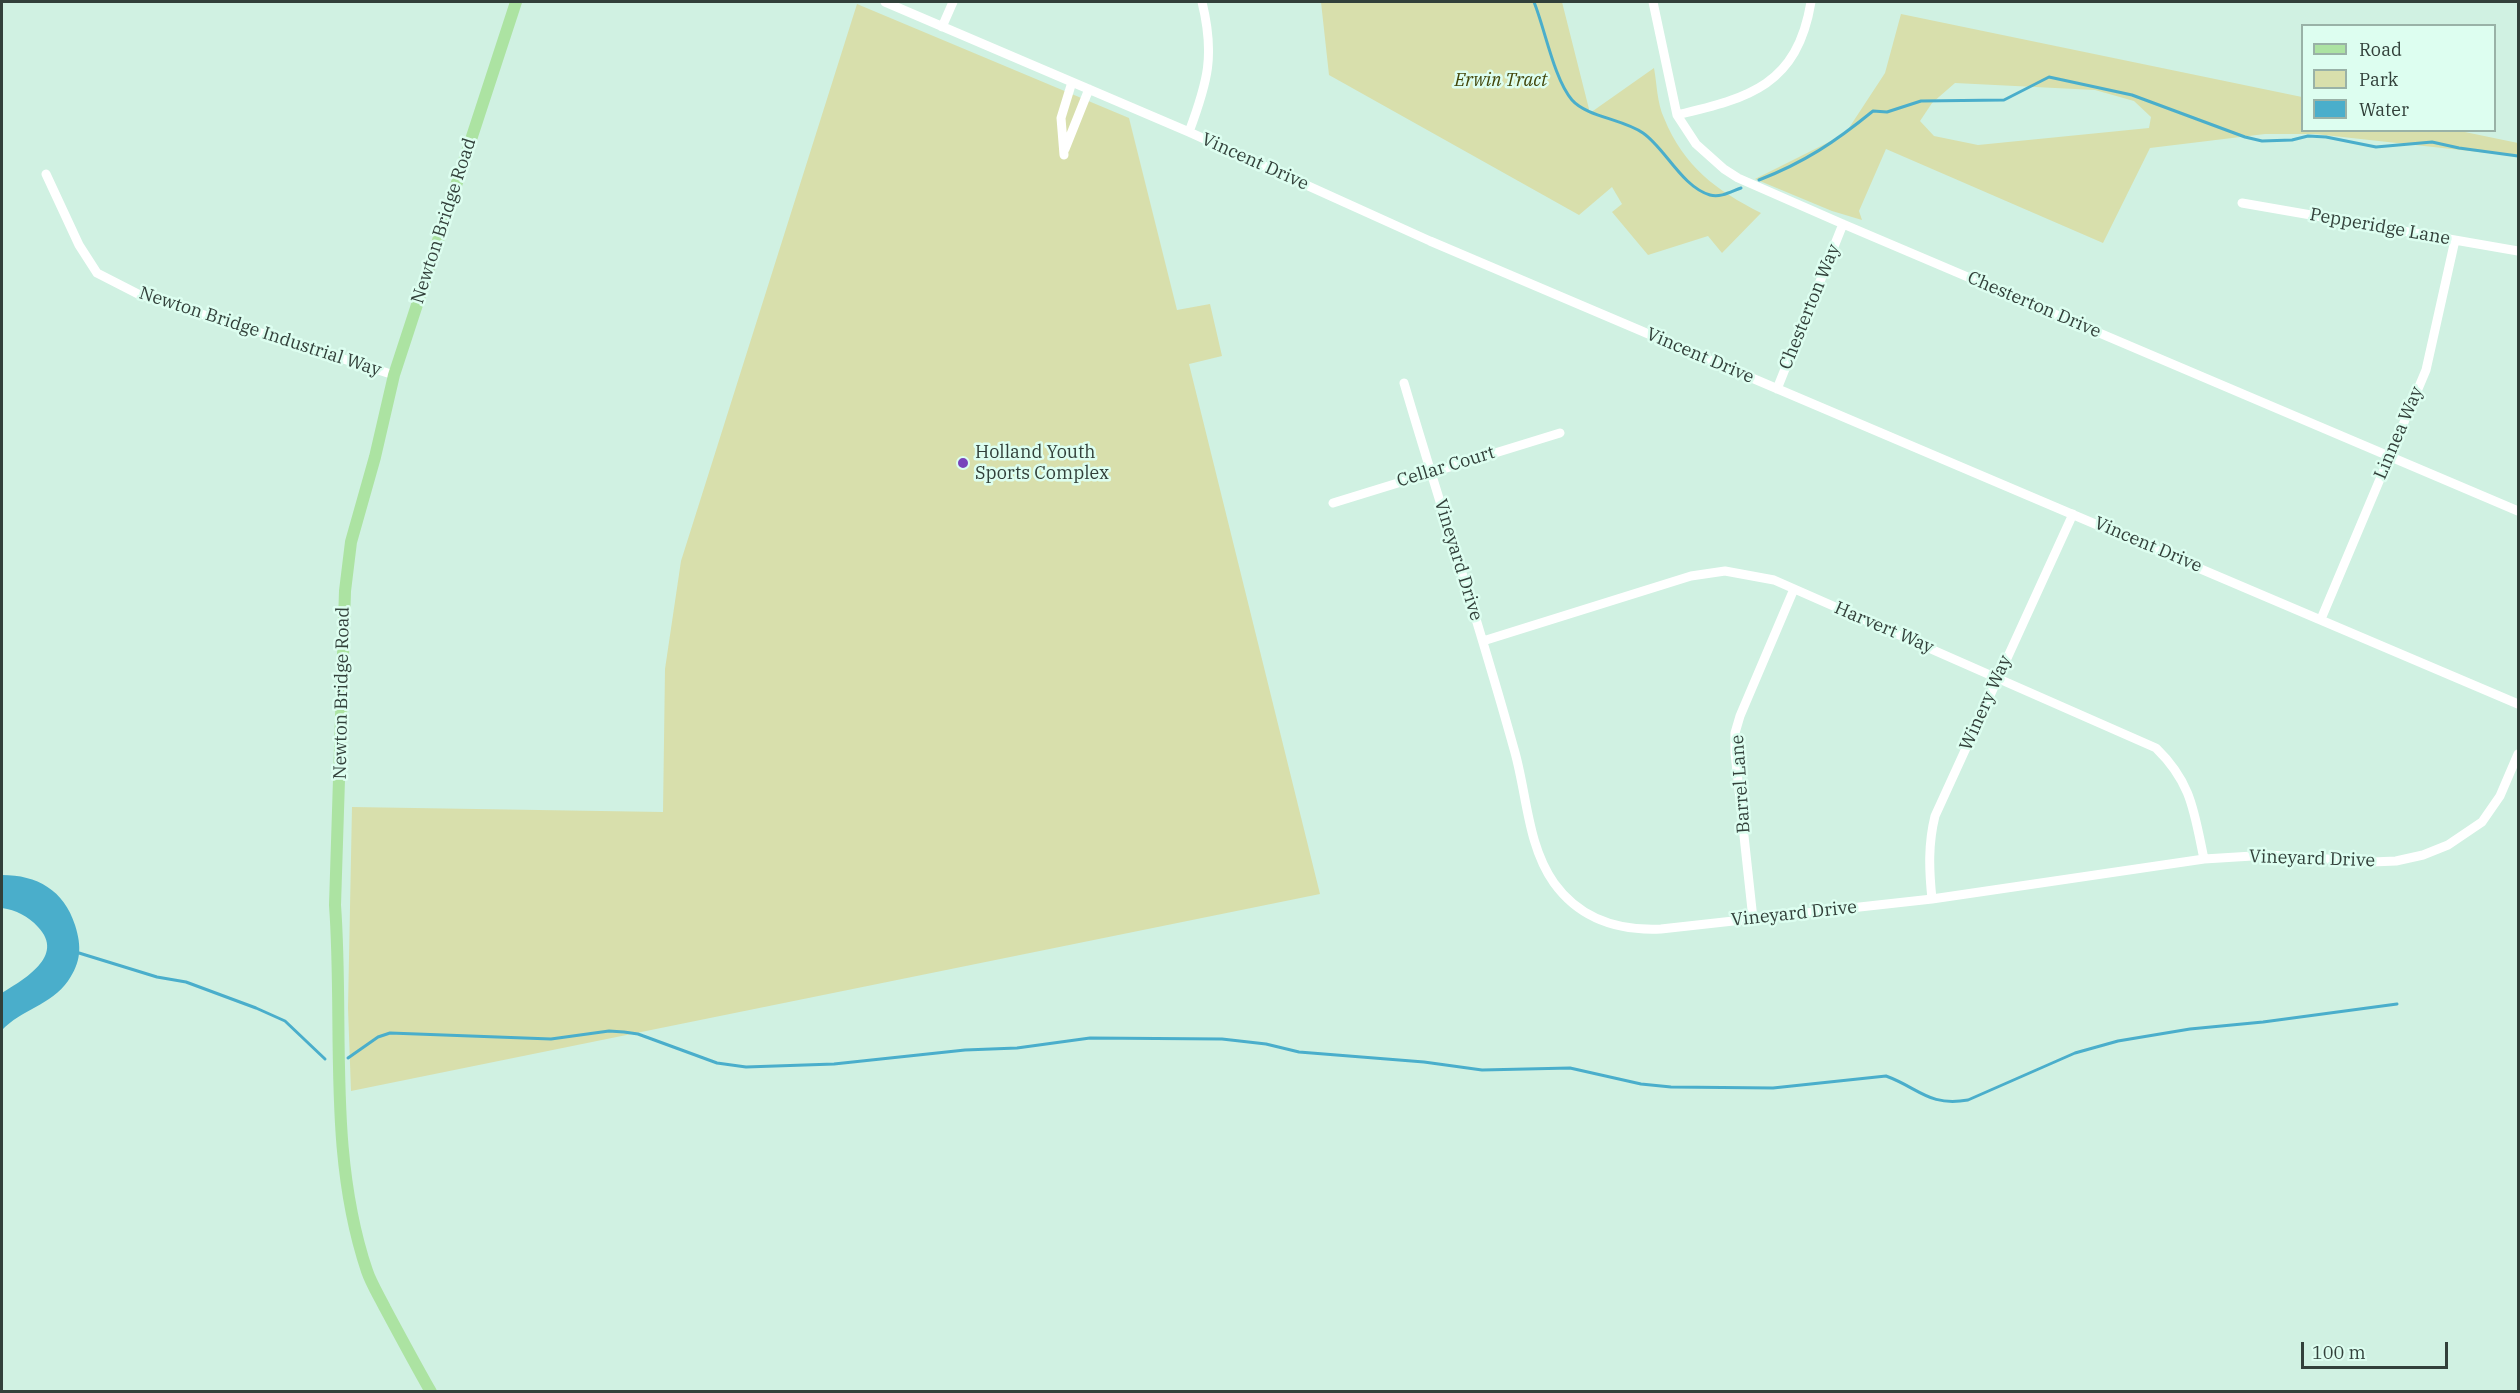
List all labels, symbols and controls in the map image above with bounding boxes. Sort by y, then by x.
legend [2301,24,2496,132]
text: Road [2359,38,2402,61]
text: Park [2359,68,2398,91]
park label: Erwin Tract [1455,70,1547,92]
text: Water [2359,98,2409,121]
street label: Vincent Drive [1198,129,1312,195]
street label: Newton Bridge Road [407,135,481,307]
street label: Pepperidge Lane [2308,204,2452,250]
street label: Chesterton Way [1775,241,1845,373]
street label: Chesterton Drive [1964,267,2104,343]
street label: Newton Bridge Industrial Way [136,283,384,381]
street label: Vincent Drive [1643,324,1757,388]
street label: Linnea Way [2370,383,2428,483]
place label: Holland Youth Sports Complex [975,442,1109,484]
street label: Cellar Court [1394,442,1498,492]
marker: Holland Youth Sports Complex [956,456,970,470]
street label: Vineyard Drive [1429,497,1487,623]
street label: Vincent Drive [2091,513,2205,577]
street label: Harvert Way [1831,597,1937,659]
street label: Newton Bridge Road [330,606,354,780]
street label: Winery Way [1955,652,2017,754]
street label: Barrel Lane [1727,734,1755,834]
street label: Vineyard Drive [2249,846,2375,872]
street label: Vineyard Drive [1730,897,1858,931]
scale bar [2304,1330,2451,1368]
text: 100 m [2312,1341,2366,1364]

